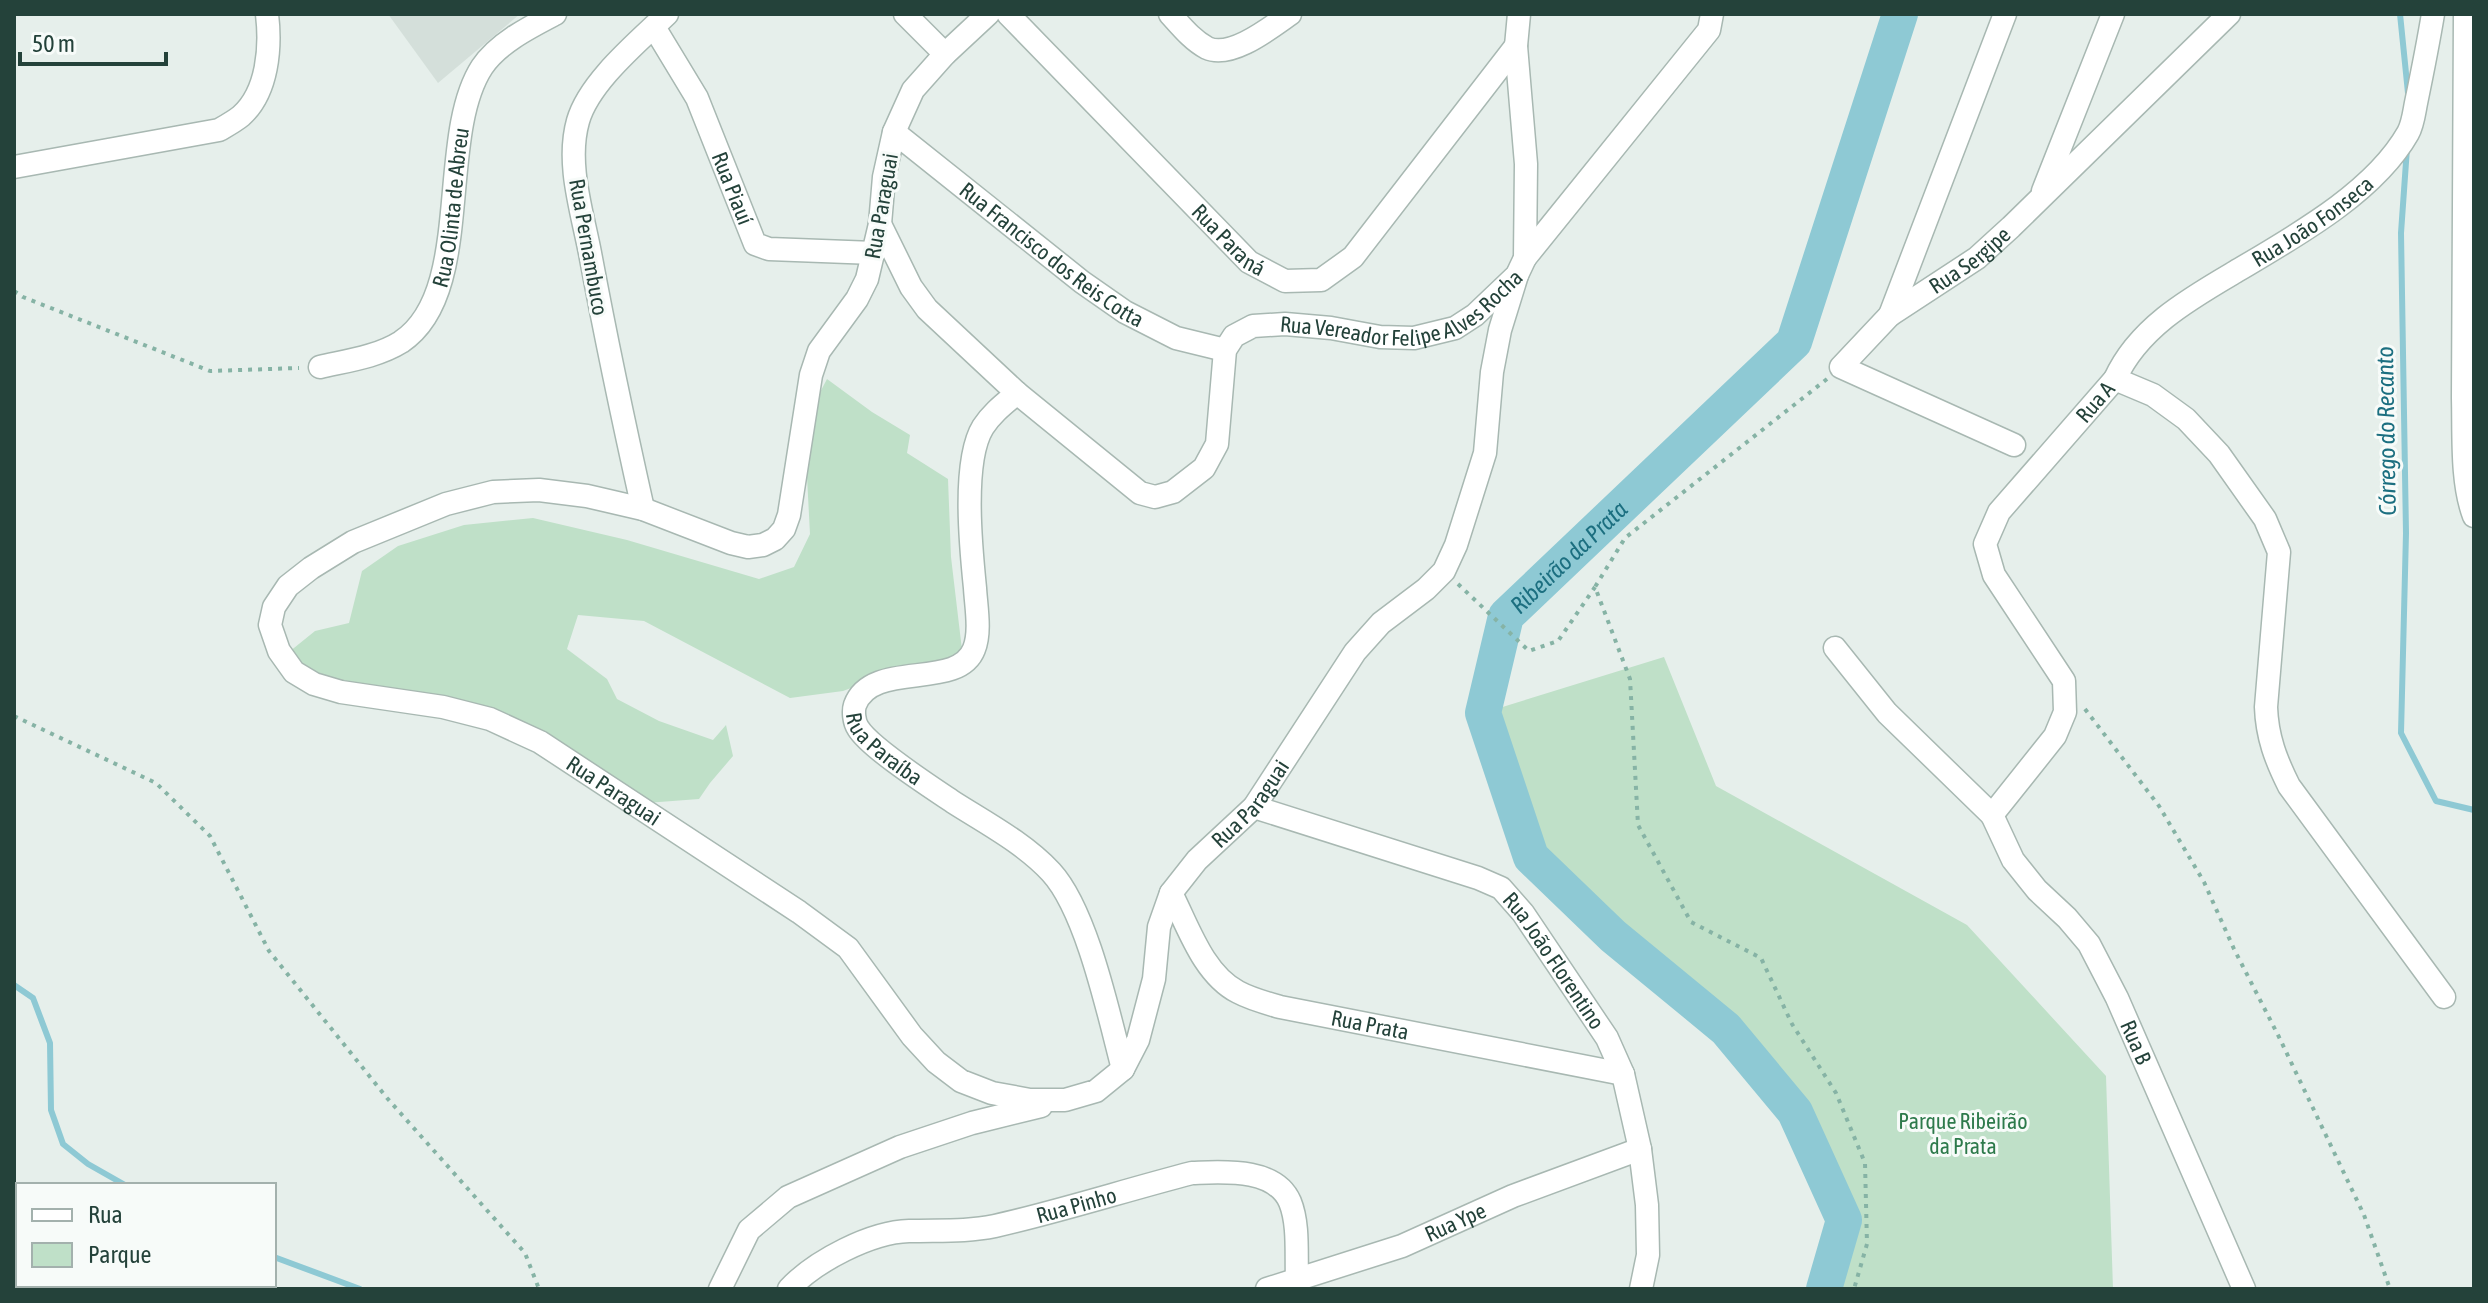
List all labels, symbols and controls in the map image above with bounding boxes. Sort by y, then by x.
scale bar [20,16,166,66]
text: 50 m [32,30,75,57]
street label: Rua Olinta de Abreu [427,126,474,290]
street label: Rua Piauí [707,148,759,228]
street label: Rua Paraguai [859,151,903,261]
street label: Rua João Fonseca [2247,171,2378,272]
street label: Rua Pernambuco [564,177,614,317]
street label: Rua Francisco dos Reis Cotta [955,177,1148,332]
street label: Rua Paraná [1187,198,1270,281]
street label: Rua Sergipe [1924,221,2016,299]
street label: Rua Vereador Felipe Alves Rocha [1279,264,1528,351]
water label: Córrego do Recanto [2371,346,2401,516]
street label: Rua A [2070,376,2120,428]
water label: Ribeirão da Prata [1504,495,1632,618]
street label: Rua Paraíba [841,710,928,790]
street label: Rua Paraguai [562,750,666,831]
street label: Rua Paraguai [1206,755,1294,853]
street label: Rua João Florentino [1498,887,1610,1034]
street label: Rua Prata [1329,1004,1411,1045]
street label: Rua B [2115,1016,2157,1068]
park label: Parque Ribeirão da Prata [1898,1108,2028,1159]
street label: Rua Pinho [1033,1181,1119,1228]
legend [16,1183,276,1287]
street label: Rua Ype [1421,1197,1490,1247]
text: Rua [88,1201,123,1228]
text: Parque [88,1241,151,1268]

